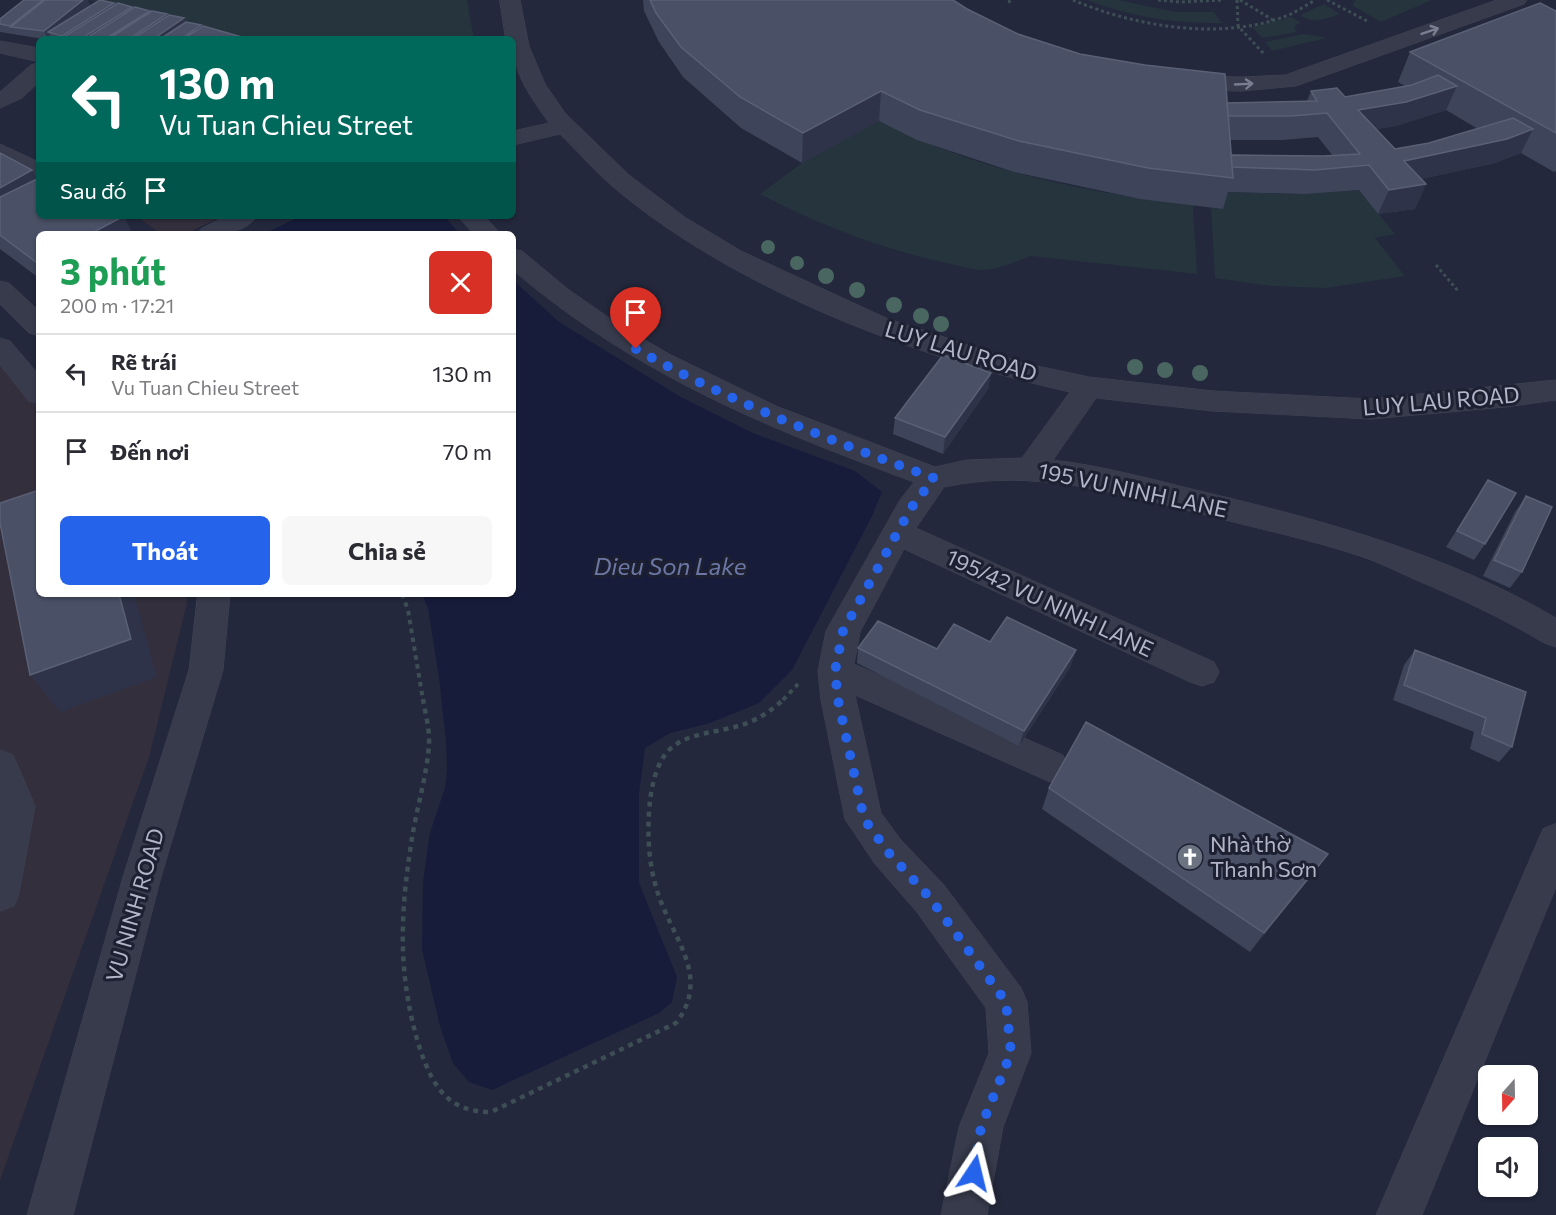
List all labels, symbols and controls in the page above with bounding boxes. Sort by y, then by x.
one-way arrow [1420,24,1439,35]
text: 130 m [159,56,275,108]
icon: left [60,60,138,138]
one-way arrow [1233,78,1253,89]
text: Vu Tuan Chieu Street [159,108,413,141]
icon: arrive [139,174,172,207]
text: Sau đó [60,177,127,204]
text: 3 phút [60,248,166,292]
button: close [429,251,492,314]
pin [610,287,661,349]
text: 200 m · 17:21 [60,293,174,317]
icon: arrive [619,296,652,329]
street label: LUY LAU ROAD [882,315,1040,386]
text: Rẽ trái [111,348,177,375]
icon: left [60,357,93,390]
text: 130 m [432,360,492,387]
text: Vu Tuan Chieu Street [111,375,299,399]
street label: LUY LAU ROAD [1361,380,1521,421]
icon: arrive [60,435,93,468]
text: Đến nơi [111,438,189,465]
text: 70 m [443,438,492,465]
street label: 195 VU NINH LANE [1036,456,1230,523]
button: Thoát [60,516,270,585]
button: Chia sẻ [282,516,492,585]
street label: 195/42 VU NINH LANE [942,543,1158,662]
water label: Dieu Son Lake [594,551,747,580]
street label: VU NINH ROAD [100,825,169,985]
place label: Nhà thờ Thanh Sơn [1210,830,1317,882]
church icon: Nhà thờ Thanh Sơn [1175,842,1205,872]
north arrow [1478,1065,1538,1125]
map controls [1478,1065,1538,1197]
button: sound [1478,1137,1538,1197]
position arrow [942,1141,1006,1205]

